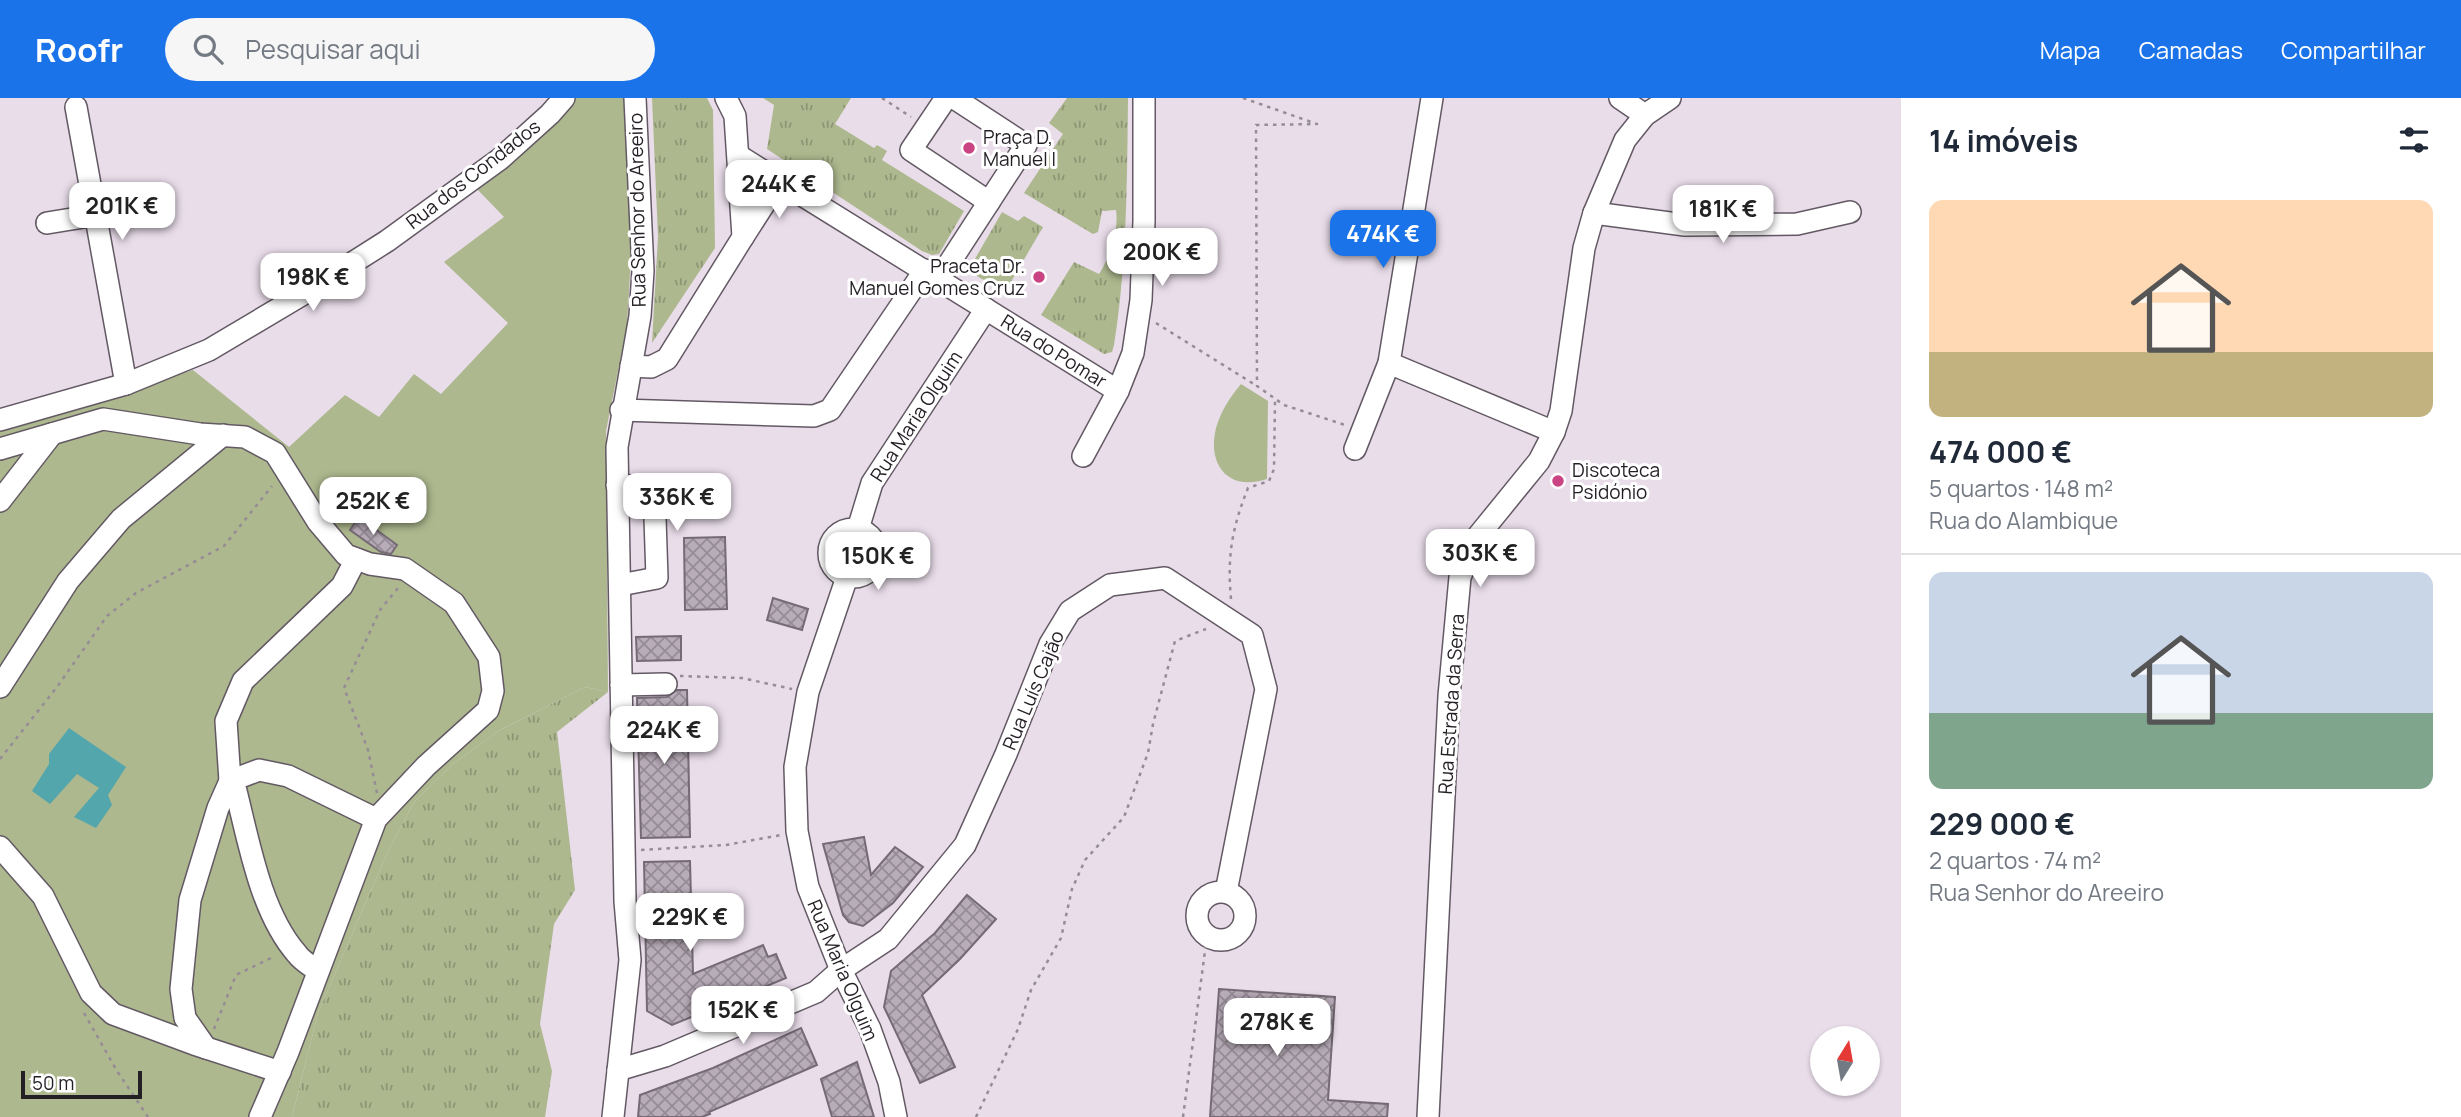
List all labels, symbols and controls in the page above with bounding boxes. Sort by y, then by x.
search box [165,18,655,81]
text: Roofr [35,27,123,72]
icon: search [189,30,227,68]
text: Pesquisar aqui [245,31,421,67]
text: Mapa [2040,33,2101,66]
text: Camadas [2139,33,2243,66]
text: Compartilhar [2281,33,2426,66]
street label: Rua dos Condados [400,113,546,235]
street label: Rua Senhor do Areeiro [622,113,652,307]
text: 14 imóveis [1929,120,2078,161]
icon: filters [2395,121,2433,159]
place label: Praça D, Manuel I [983,124,1056,172]
marker: Praça D, Manuel I [961,140,977,156]
pin: 244K € [722,160,836,220]
text: 244K € [741,167,817,199]
pin: 201K € [65,183,179,242]
pin: 181K € [1666,186,1780,245]
text: 201K € [85,189,159,221]
text: 181K € [1689,192,1757,224]
pin: 474K € [1326,211,1440,270]
text: 474K € [1346,217,1420,249]
pin: 200K € [1105,228,1219,288]
text: 200K € [1123,235,1201,267]
icon: home [2118,245,2244,371]
place label: Praceta Dr. Manuel Gomes Cruz [849,253,1025,301]
pin: 198K € [256,254,370,313]
text: 198K € [276,260,350,292]
marker: Praceta Dr. Manuel Gomes Cruz [1031,269,1047,285]
street label: Rua do Pomar [996,308,1112,394]
street label: Rua Maria Olguim [864,346,968,486]
text: 474 000 € [1929,431,2072,472]
place label: Discoteca Psidónio [1572,457,1660,505]
text: 5 quartos · 148 m² [1929,472,2113,504]
marker: Discoteca Psidónio [1550,473,1566,489]
pin: 336K € [620,474,734,533]
pin: 252K € [316,478,430,537]
text: 336K € [639,480,715,512]
text: 252K € [336,484,411,516]
text: Rua do Alambique [1929,504,2118,536]
pin: 303K € [1423,530,1537,589]
pin: 150K € [821,532,935,592]
text: 303K € [1442,536,1518,568]
text: 150K € [841,539,915,571]
street label: Rua Estrada da Serra [1432,613,1470,795]
icon: home [2118,617,2244,743]
street label: Rua Luís Cajão [996,626,1070,754]
pin: 224K € [607,706,721,766]
text: 224K € [626,713,702,745]
text: 229 000 € [1929,803,2075,844]
text: 2 quartos · 74 m² [1929,844,2101,876]
text: Rua Senhor do Areeiro [1929,876,2164,908]
pin: 229K € [633,894,747,953]
street label: Rua Maria Olguim [802,895,884,1045]
text: 229K € [652,900,728,932]
pin: 152K € [686,986,800,1046]
text: 152K € [707,993,779,1025]
pin: 278K € [1220,998,1334,1058]
text: 278K € [1240,1005,1314,1037]
north arrow [1810,1026,1880,1096]
map controls [1810,1026,1880,1096]
scale bar [21,1068,142,1100]
text: 50 m [32,1070,74,1096]

